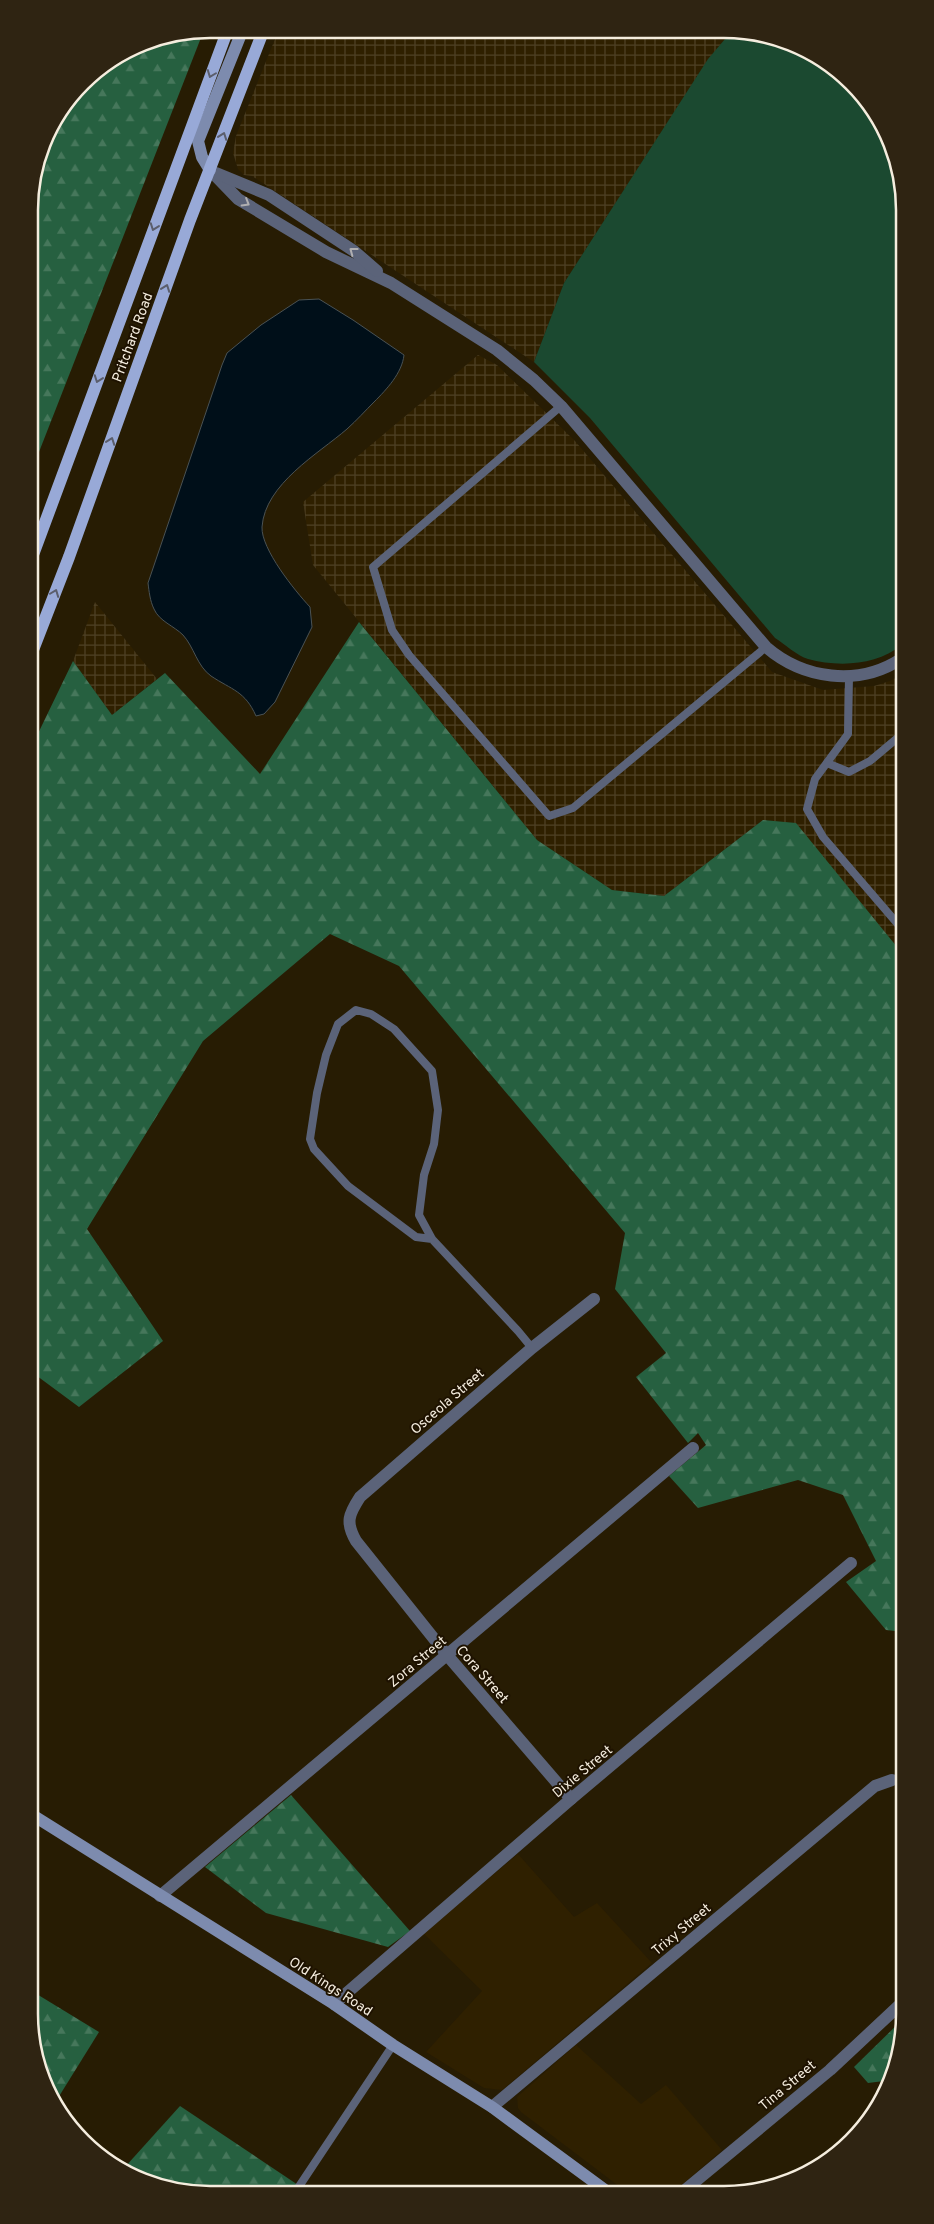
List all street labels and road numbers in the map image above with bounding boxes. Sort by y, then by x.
street label: Pritchard Road [109,290,157,385]
street label: Osceola Street [408,1366,488,1439]
street label: Zora Street [385,1633,451,1691]
street label: Cora Street [452,1643,512,1707]
street label: Dixie Street [549,1742,616,1802]
street label: Trixy Street [649,1900,715,1960]
street label: Old Kings Road [285,1954,375,2021]
street label: Tina Street [756,2058,820,2115]

